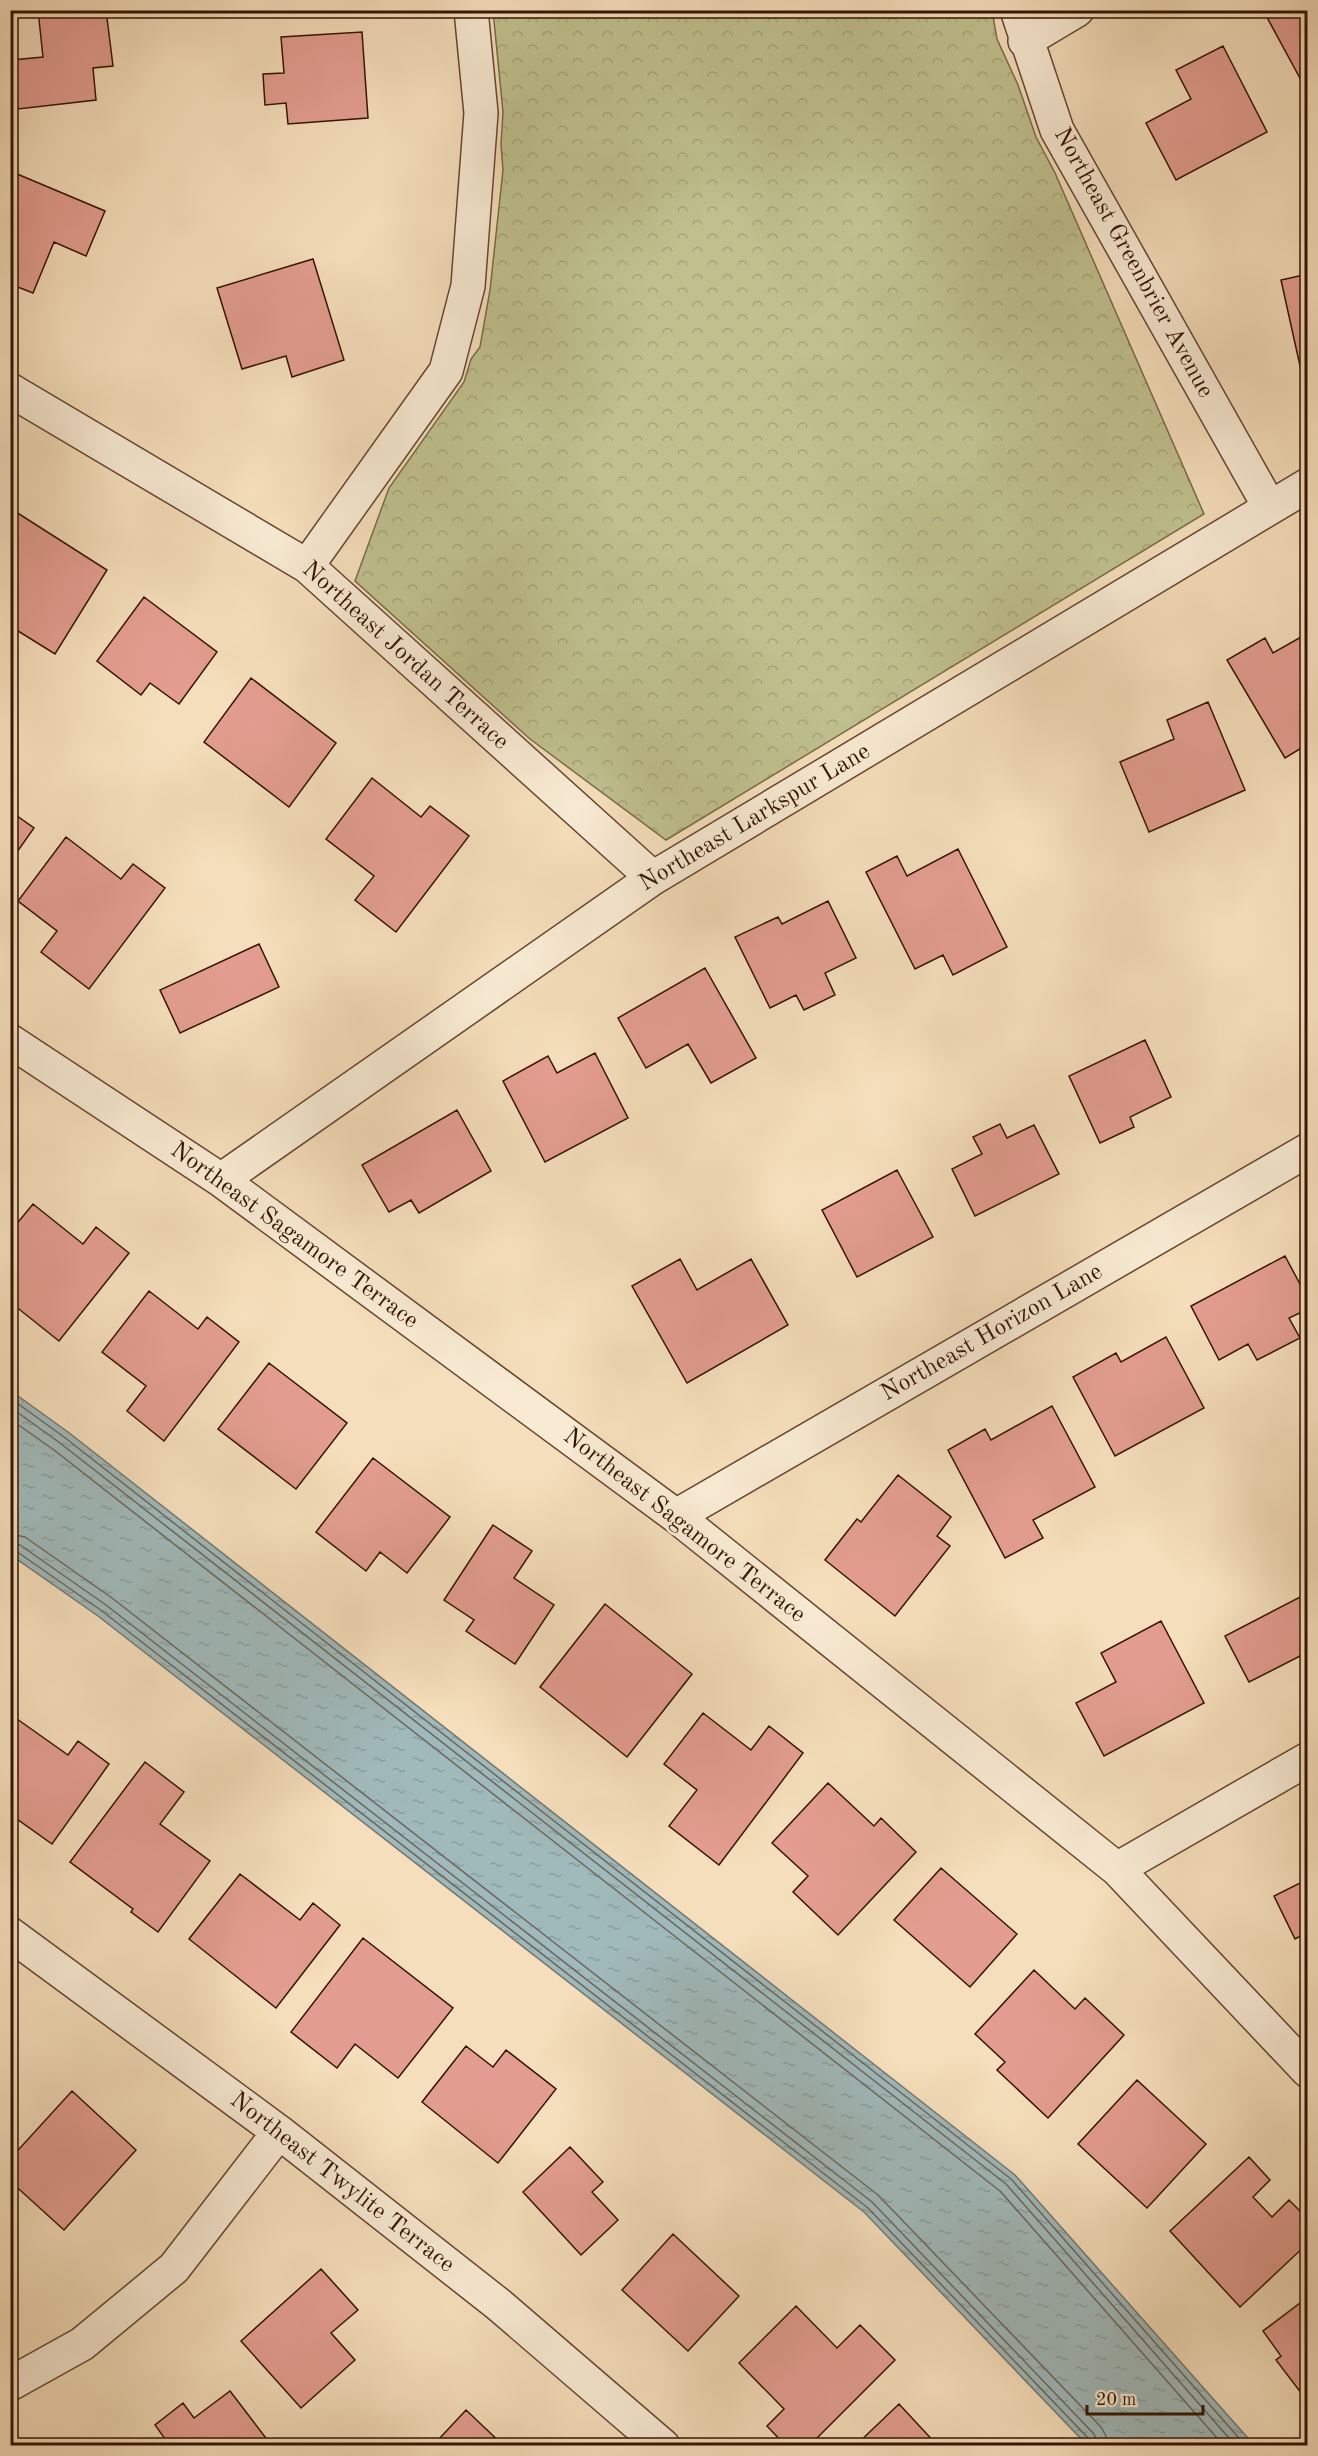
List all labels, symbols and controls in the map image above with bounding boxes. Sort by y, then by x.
street label: Northeast Greenbrier Avenue [1049,124,1217,402]
street label: Northeast Jordan Terrace [297,557,513,755]
street label: Northeast Larkspur Lane [635,740,875,896]
street label: Northeast Sagamore Terrace [166,1138,422,1334]
street label: Northeast Horizon Lane [877,1260,1107,1406]
street label: Northeast Sagamore Terrace [558,1424,810,1628]
street label: Northeast Twylite Terrace [225,2088,459,2278]
scale bar [1087,2378,1202,2416]
text: 20 m [1096,2391,1136,2409]

